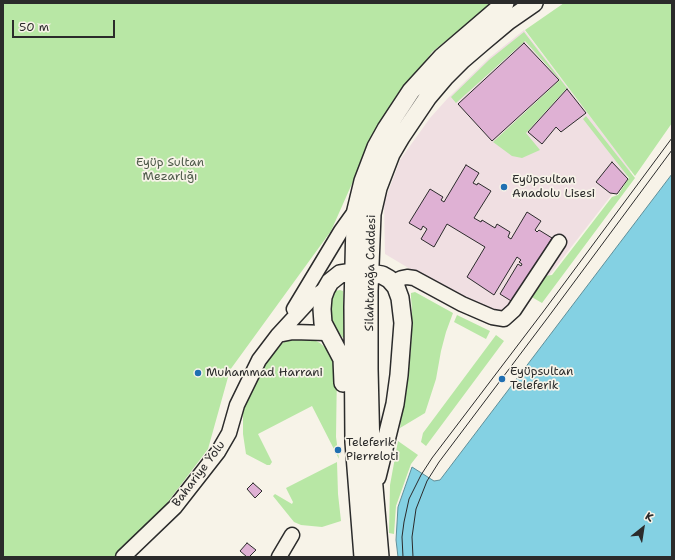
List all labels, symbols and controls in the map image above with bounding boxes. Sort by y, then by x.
scale bar [14,12,117,38]
text: 50 m [19,19,49,35]
park label: Eyüp Sultan Mezarlığı [136,156,204,184]
place label: Eyüpsultan Anadolu Lisesi [512,173,595,201]
marker: Eyüpsultan Anadolu Lisesi [499,182,509,192]
street label: Silahtarağa Caddesi [363,214,379,332]
place label: Eyüpsultan Teleferik [510,365,573,393]
place label: Muhammad Harrani [206,366,323,380]
marker: Muhammad Harrani [193,368,203,378]
marker: Eyüpsultan Teleferik [497,374,507,384]
place label: Teleferik Pierreloti [346,436,399,464]
street label: Bahariye Yolu [170,438,228,510]
marker: Teleferik Pierreloti [333,445,343,455]
north arrow [623,508,663,548]
text: K [642,509,656,526]

